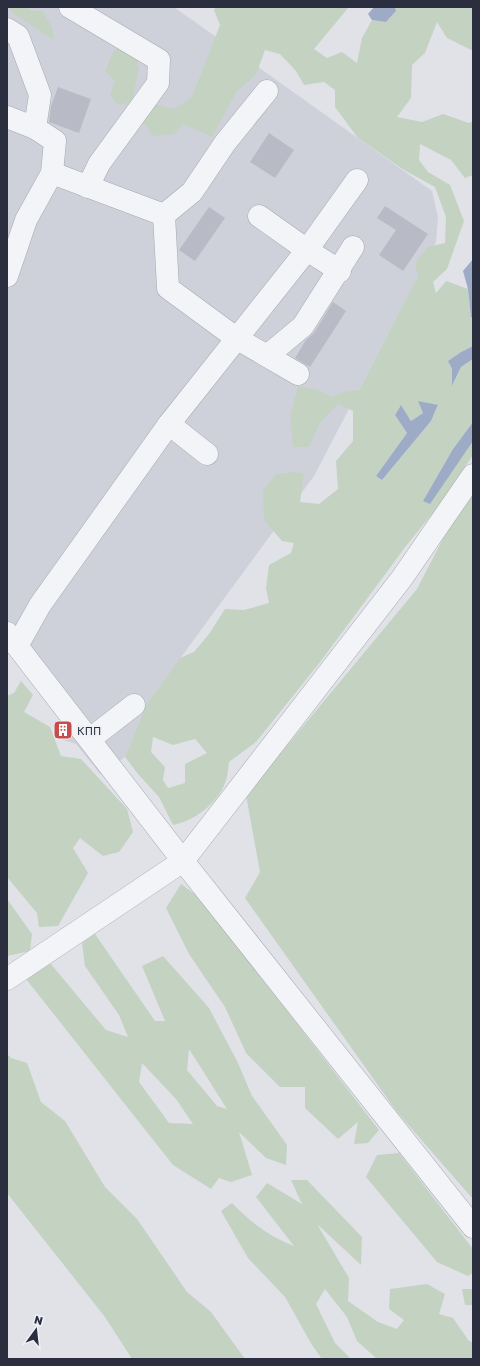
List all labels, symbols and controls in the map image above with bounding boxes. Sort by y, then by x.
building icon: КПП [52,719,74,741]
place label: КПП [77,724,101,737]
north arrow [16,1310,56,1350]
text: N [33,1312,44,1327]

